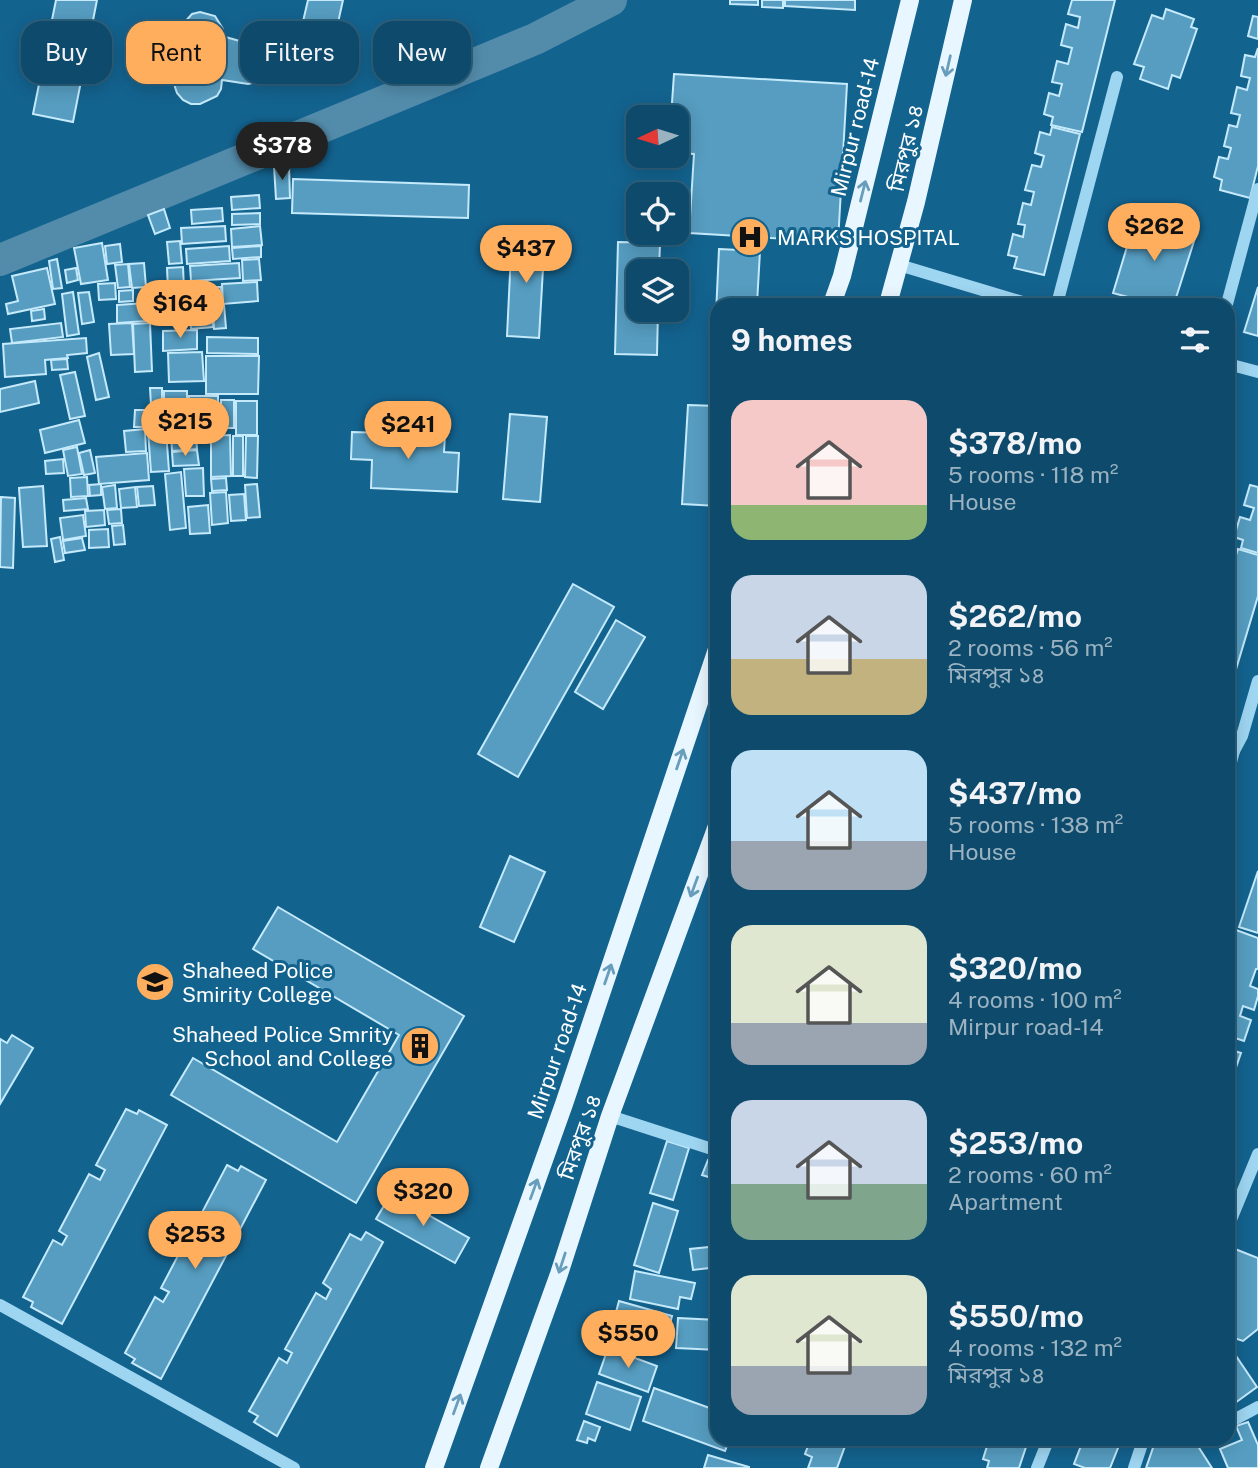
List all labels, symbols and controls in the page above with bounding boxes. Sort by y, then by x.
chip: Buy [21,21,112,84]
chip: Rent [126,21,226,84]
chip: Filters [240,21,359,84]
chip: New [373,21,471,84]
street label: Mirpur road-14 [826,55,884,199]
one-way arrow [941,55,954,77]
street label: মিরপুর ১৪ [884,102,928,195]
north arrow [626,105,690,168]
map controls [626,105,689,322]
pin: $378 [241,122,323,182]
text: $378 [252,131,312,158]
one-way arrow [857,181,870,203]
button: locate [626,182,689,245]
pin: $262 [1113,204,1195,263]
text: $262 [1124,212,1184,239]
hospital icon: MARKS HOSPITAL [729,216,771,258]
place label: MARKS HOSPITAL [777,225,960,250]
pin: $437 [485,226,567,285]
text: $437 [496,234,556,261]
button: layers [626,259,689,322]
pin: $164 [139,280,221,340]
text: $164 [152,289,208,316]
icon: filters [1176,321,1214,359]
text: 9 homes [731,322,853,358]
pin: $215 [144,398,226,458]
pin: $241 [367,402,449,461]
text: $215 [157,407,213,434]
text: $241 [380,410,436,437]
text: $378/mo [948,425,1082,461]
icon: home [787,428,871,512]
text: 5 rooms · 118 m² [948,461,1118,488]
text: House [948,488,1016,515]
text: $262/mo [948,598,1082,634]
icon: home [787,603,871,687]
text: 2 rooms · 56 m² [948,634,1113,661]
text: মিরপুর ১৪ [948,661,1045,688]
one-way arrow [675,748,687,770]
text: $437/mo [948,775,1082,811]
icon: home [787,778,871,862]
text: 5 rooms · 138 m² [948,811,1123,838]
text: House [948,838,1016,865]
one-way arrow [687,875,699,897]
text: $320/mo [948,950,1082,986]
icon: home [787,953,871,1037]
place label: Shaheed Police Smirity College [182,958,333,1007]
school or university icon: Shaheed Police Smirity College [134,961,176,1003]
one-way arrow [602,964,615,986]
street label: Mirpur road-14 [522,980,592,1122]
text: 4 rooms · 100 m² [948,986,1122,1013]
text: Mirpur road-14 [948,1013,1104,1040]
place label: Shaheed Police Smrity School and College [172,1022,393,1071]
building icon: Shaheed Police Smrity School and College [399,1025,441,1067]
street label: মিরপুর ১৪ [553,1091,606,1184]
text: $253/mo [948,1125,1083,1161]
icon: home [787,1128,871,1212]
text: 2 rooms · 60 m² [948,1161,1112,1188]
pin: $320 [382,1168,464,1228]
text: $320 [393,1177,453,1204]
one-way arrow [529,1179,541,1201]
text: Apartment [948,1188,1063,1215]
pin: $253 [154,1212,236,1271]
text: $253 [164,1220,226,1247]
one-way arrow [555,1252,567,1274]
text: $550/mo [948,1298,1084,1334]
icon: home [787,1303,871,1387]
pin: $550 [587,1310,669,1370]
text: $550 [597,1319,659,1346]
text: 4 rooms · 132 m² [948,1334,1122,1361]
text: মিরপুর ১৪ [948,1361,1045,1388]
one-way arrow [452,1393,464,1415]

